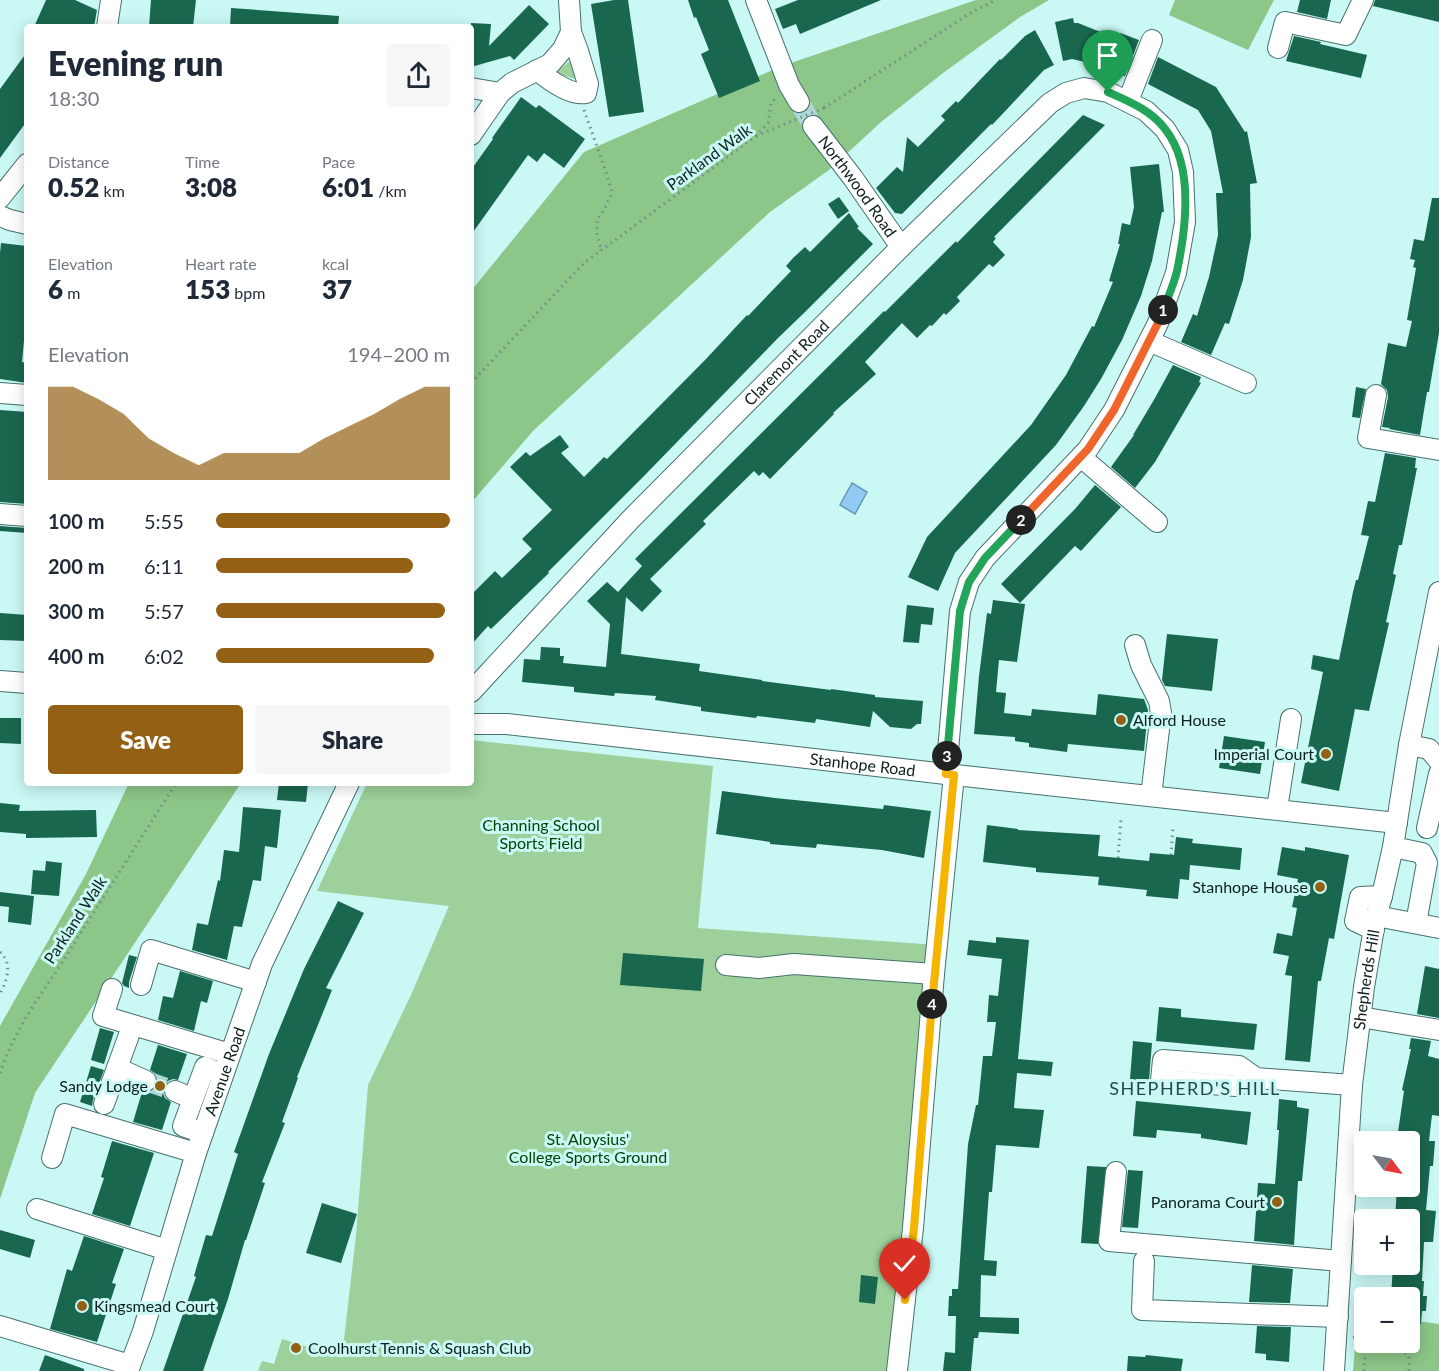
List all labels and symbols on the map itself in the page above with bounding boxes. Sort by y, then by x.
pin [1082,30,1133,92]
street label: Parkland Walk [663,119,756,194]
street label: Northwood Road [815,132,901,240]
pin: 1 [1148,295,1178,325]
street label: Claremont Road [739,316,832,409]
pin: 2 [1006,505,1036,535]
place label: Alford House [1133,710,1226,729]
marker: Alford House [1114,713,1128,727]
pin: 3 [932,741,962,771]
place label: Imperial Court [1213,744,1314,763]
marker: Imperial Court [1319,747,1333,761]
street label: Stanhope Road [809,749,917,779]
park label: Channing School Sports Field [482,815,600,852]
street label: Parkland Walk [39,872,110,967]
place label: Stanhope House [1192,877,1308,896]
marker: Stanhope House [1313,880,1327,894]
street label: Shepherds Hill [1349,928,1383,1031]
pin: 4 [917,989,947,1019]
street label: Avenue Road [200,1024,248,1118]
place label: Sandy Lodge [59,1076,148,1095]
district label: SHEPHERD'S HILL [1109,1077,1281,1099]
marker: Sandy Lodge [153,1079,167,1093]
park label: St. Aloysius' College Sports Ground [509,1129,667,1166]
north arrow [1354,1131,1420,1197]
place label: Panorama Court [1151,1192,1265,1211]
marker: Panorama Court [1270,1195,1284,1209]
pin [879,1238,930,1300]
place label: Kingsmead Court [94,1296,216,1315]
marker: Kingsmead Court [75,1299,89,1313]
place label: Coolhurst Tennis & Squash Club [308,1338,531,1357]
marker: Coolhurst Tennis & Squash Club [289,1341,303,1355]

